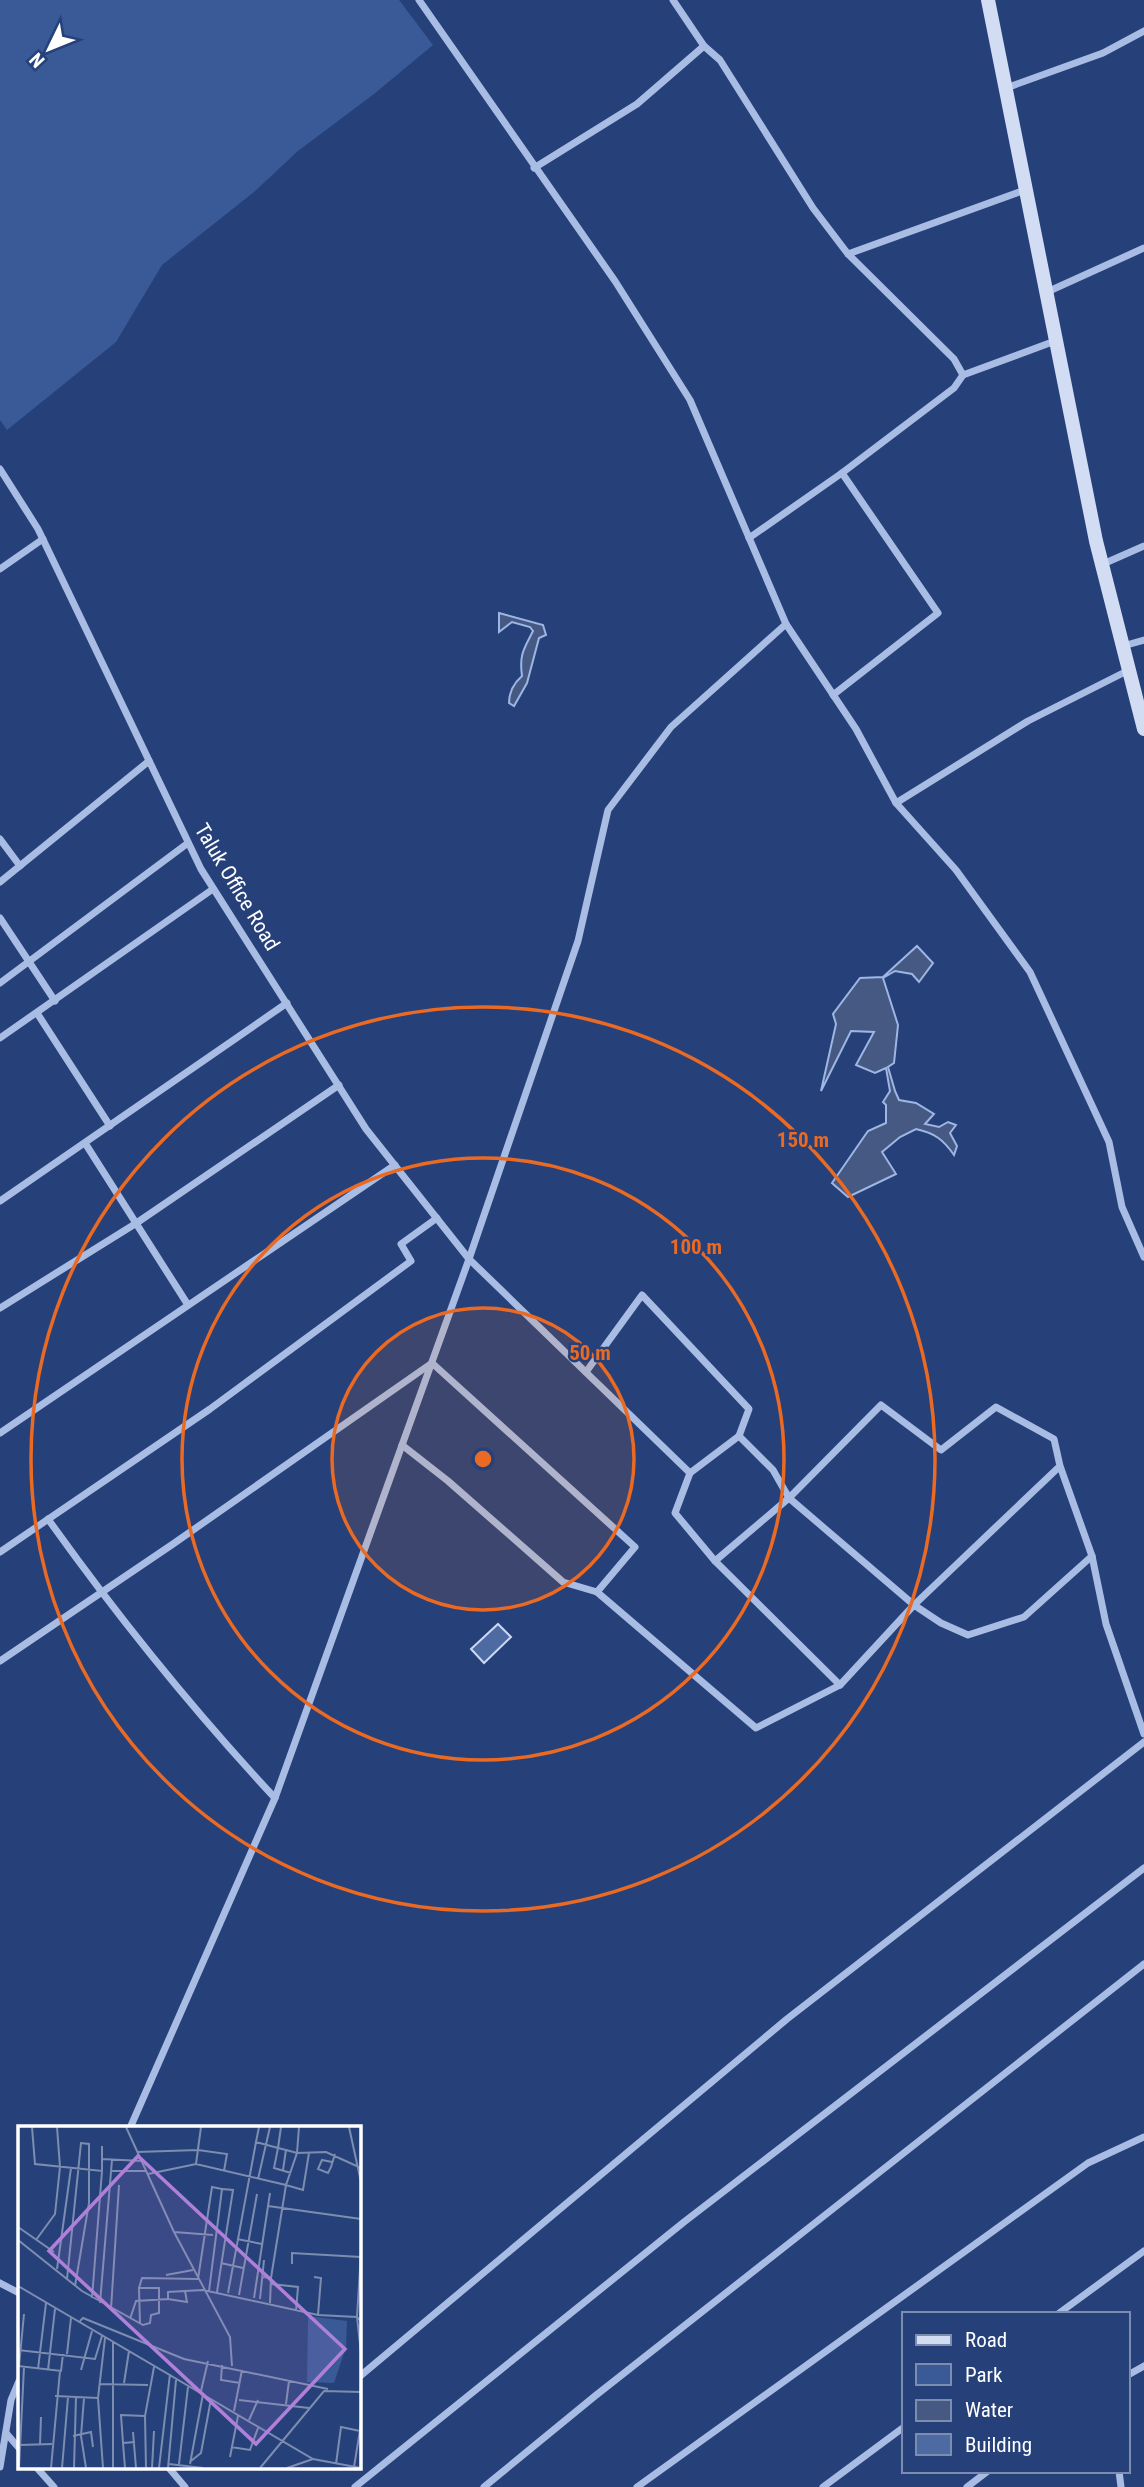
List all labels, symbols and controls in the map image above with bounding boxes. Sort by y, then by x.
north arrow [14,14,84,84]
text: N [25,48,49,72]
street label: Taluk Office Road [190,819,284,955]
text: 150 m [777,1128,829,1152]
text: 100 m [670,1235,722,1259]
text: 50 m [569,1341,611,1365]
centre of rings [471,1447,495,1471]
inset map [18,2126,360,2470]
legend [902,2312,1130,2473]
text: Road [965,2328,1007,2352]
text: Park [965,2363,1003,2387]
text: Water [965,2398,1013,2422]
text: Building [965,2433,1032,2457]

